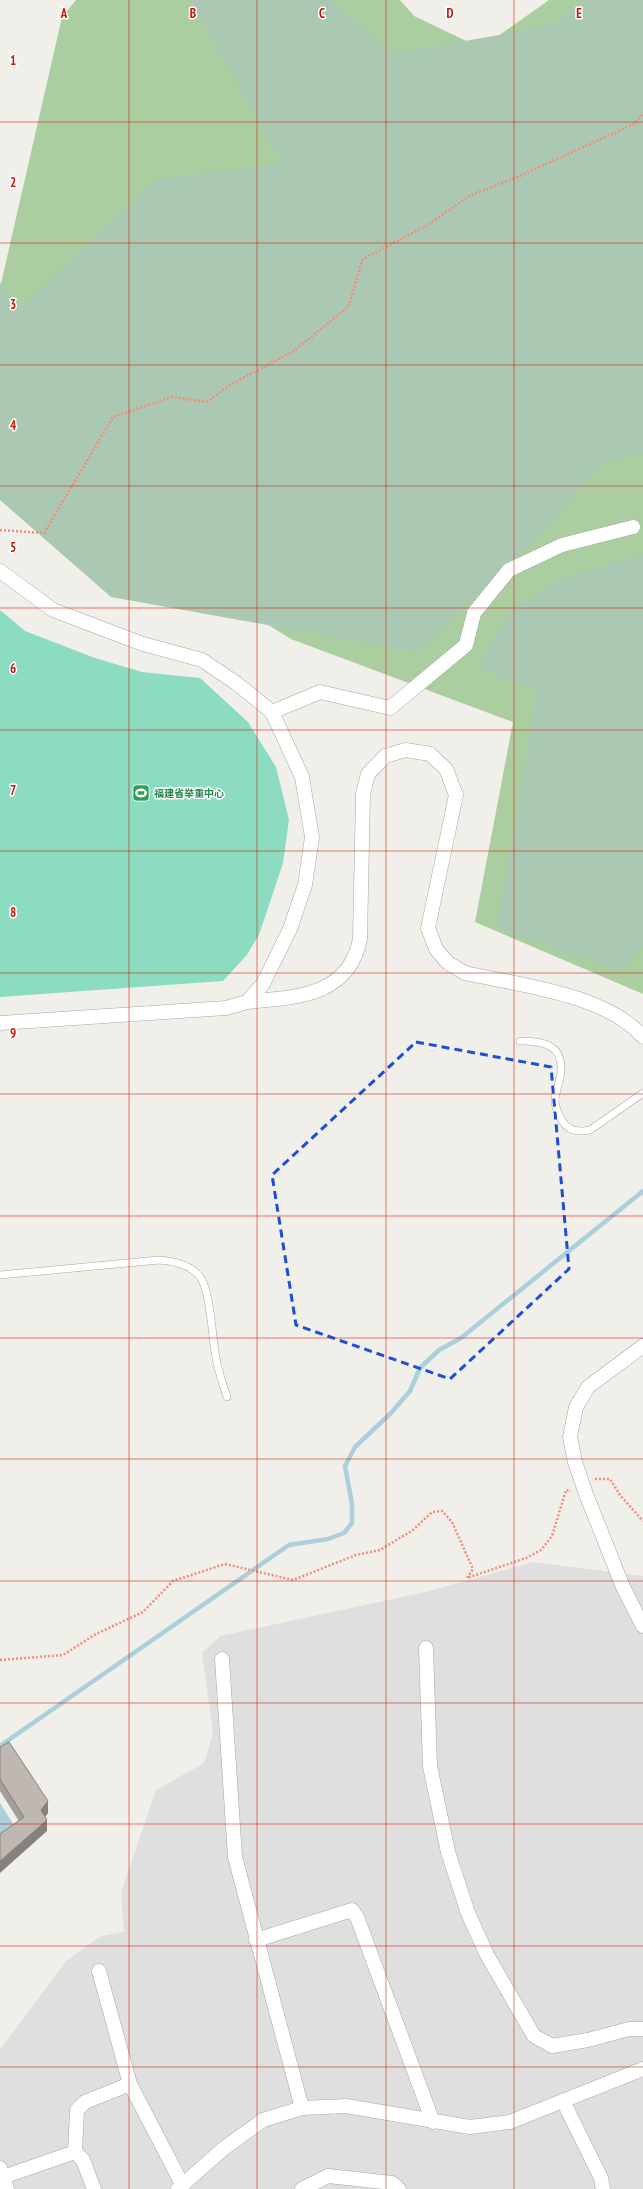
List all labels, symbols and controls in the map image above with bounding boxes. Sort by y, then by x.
text: A [60,5,68,22]
text: B [190,5,196,22]
text: C [319,5,325,22]
text: D [447,5,454,22]
text: E [576,5,582,22]
text: 1 [10,52,16,69]
text: 2 [10,174,16,191]
text: 3 [10,296,16,313]
text: 4 [10,417,17,434]
text: 5 [10,539,16,556]
text: 6 [10,660,16,677]
text: 7 [10,782,16,799]
sports icon: 福建省举重中心 [131,783,151,803]
place label: 福建省举重中心 [154,787,224,800]
text: 8 [10,904,16,921]
text: 9 [10,1025,16,1042]

